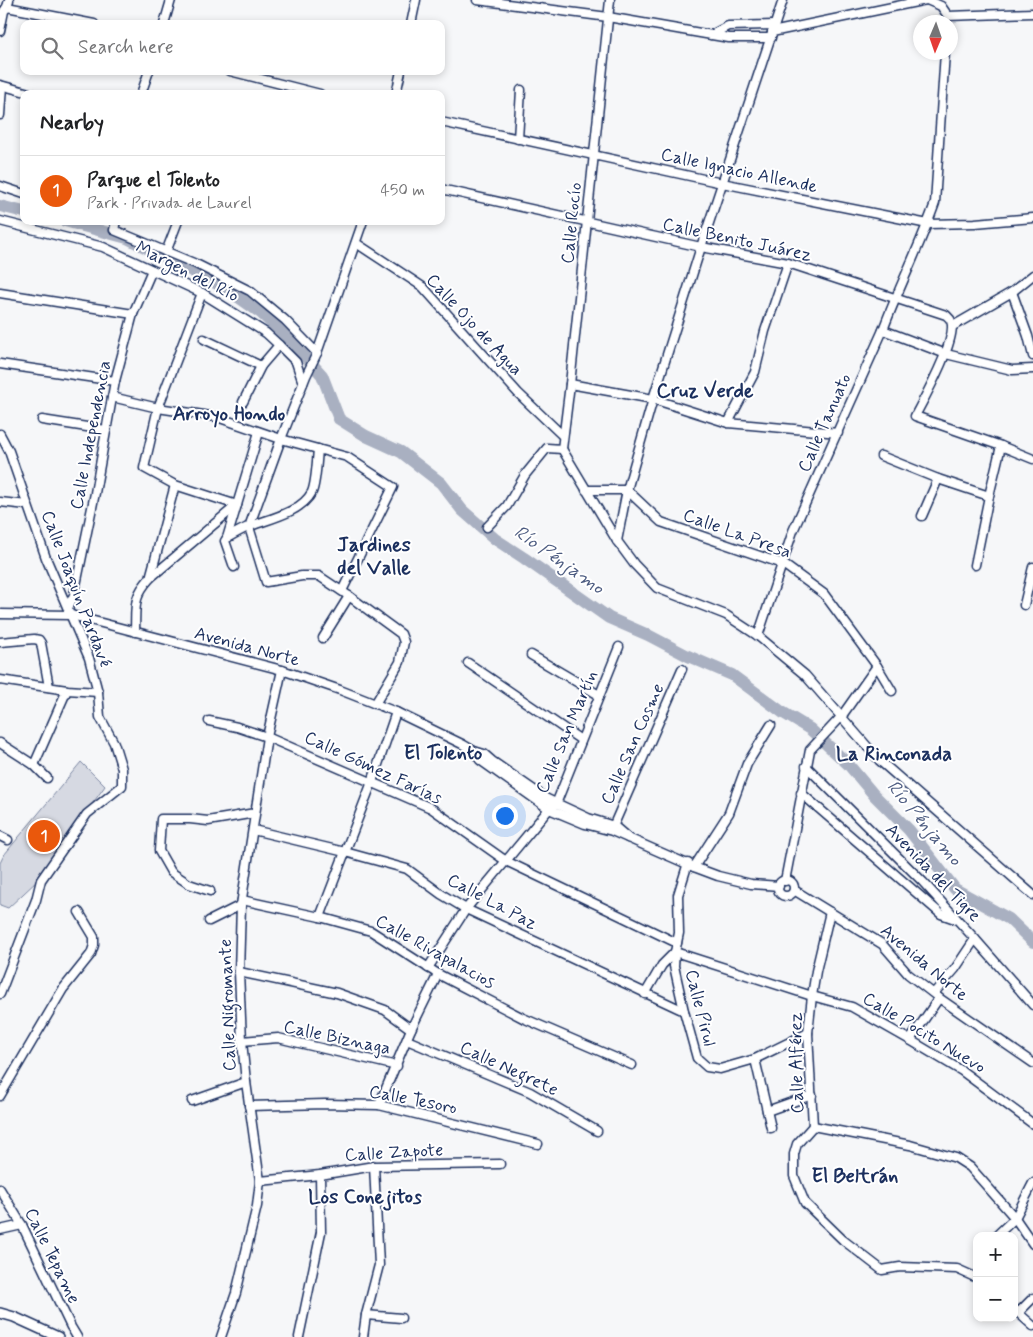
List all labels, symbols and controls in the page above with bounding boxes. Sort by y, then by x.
north arrow [913,15,958,60]
search box [20,20,445,75]
icon: search [38,34,66,62]
text: Search here [78,35,174,60]
text: Nearby [40,109,104,137]
street label: Calle Ignacio Allende [659,143,819,199]
text: Parque el Tolento [87,168,220,193]
text: 1 [52,180,60,201]
text: 450 m [380,180,425,201]
street label: Calle Rocío [556,181,588,265]
text: Park · Privada de Laurel [87,193,252,214]
street label: Calle Benito Juárez [660,212,814,268]
street label: Margen del Río [131,236,243,309]
street label: Calle Ojo de Agua [420,269,528,381]
street label: Calle Independencia [65,358,117,512]
street label: Calle Tanuato [793,370,857,476]
district label: Cruz Verde [657,378,754,405]
district label: Arroyo Hondo [173,401,286,428]
street label: Calle La Presa [680,503,794,565]
street label: Calle Joaquín Pardavé [35,507,117,671]
water label: Río Pénjamo [509,520,610,601]
district label: Jardines del Valle [337,532,411,582]
street label: Avenida Norte [192,621,302,673]
street label: Calle San Martín [530,667,604,797]
street label: Calle San Cosme [596,680,670,808]
street label: Calle Gómez Farías [300,726,446,810]
district label: El Tolento [404,740,483,767]
district label: La Rinconada [836,741,952,768]
water label: Río Pénjamo [881,775,968,872]
your location [492,803,518,829]
pin: 1 [28,817,60,855]
street label: Avenida del Tigre [880,819,986,928]
street label: Calle La Paz [443,868,541,936]
street label: Calle Rivapalacios [371,909,499,995]
street label: Avenida Norte [875,919,973,1007]
street label: Calle Nigromante [214,938,244,1072]
street label: Calle Pirul [679,967,721,1049]
street label: Calle Pocito Nuevo [858,987,990,1079]
street label: Calle Alférez [784,1012,810,1114]
street label: Calle Biznaga [281,1015,393,1061]
street label: Calle Negrete [455,1036,562,1104]
street label: Calle Tesoro [367,1080,459,1120]
street label: Calle Zapote [344,1138,444,1168]
district label: El Beltrán [812,1163,898,1190]
district label: Los Conejitos [308,1184,422,1211]
street label: Calle Tepame [18,1204,86,1308]
map controls [973,1232,1018,1322]
button: + [973,1232,1018,1277]
button: − [973,1277,1018,1322]

